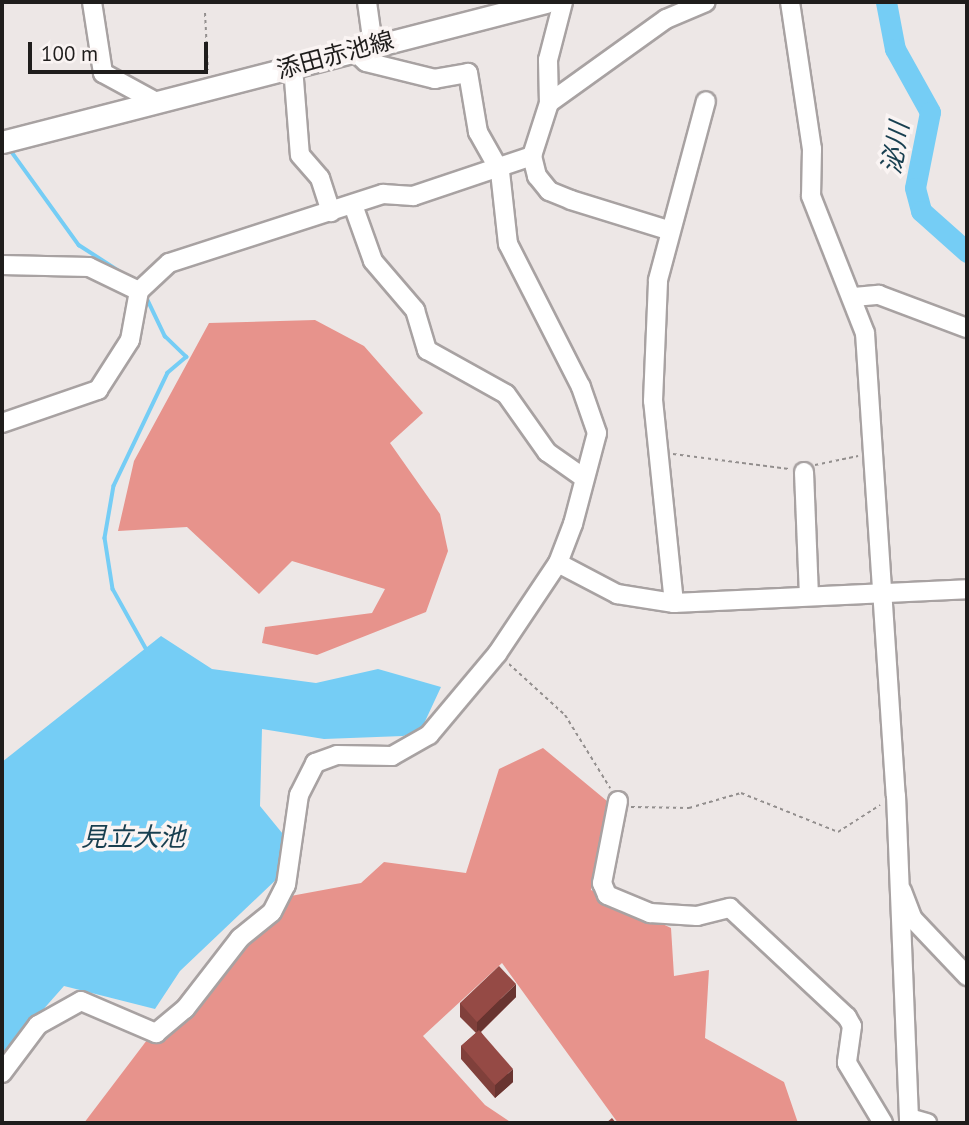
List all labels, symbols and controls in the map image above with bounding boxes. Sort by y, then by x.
street label: 添田赤池線 [273,26,397,84]
scale bar [32,28,212,72]
text: 100 m [41,40,98,67]
water label: 泌川 [875,120,915,176]
water label: 見立大池 [81,821,185,853]

